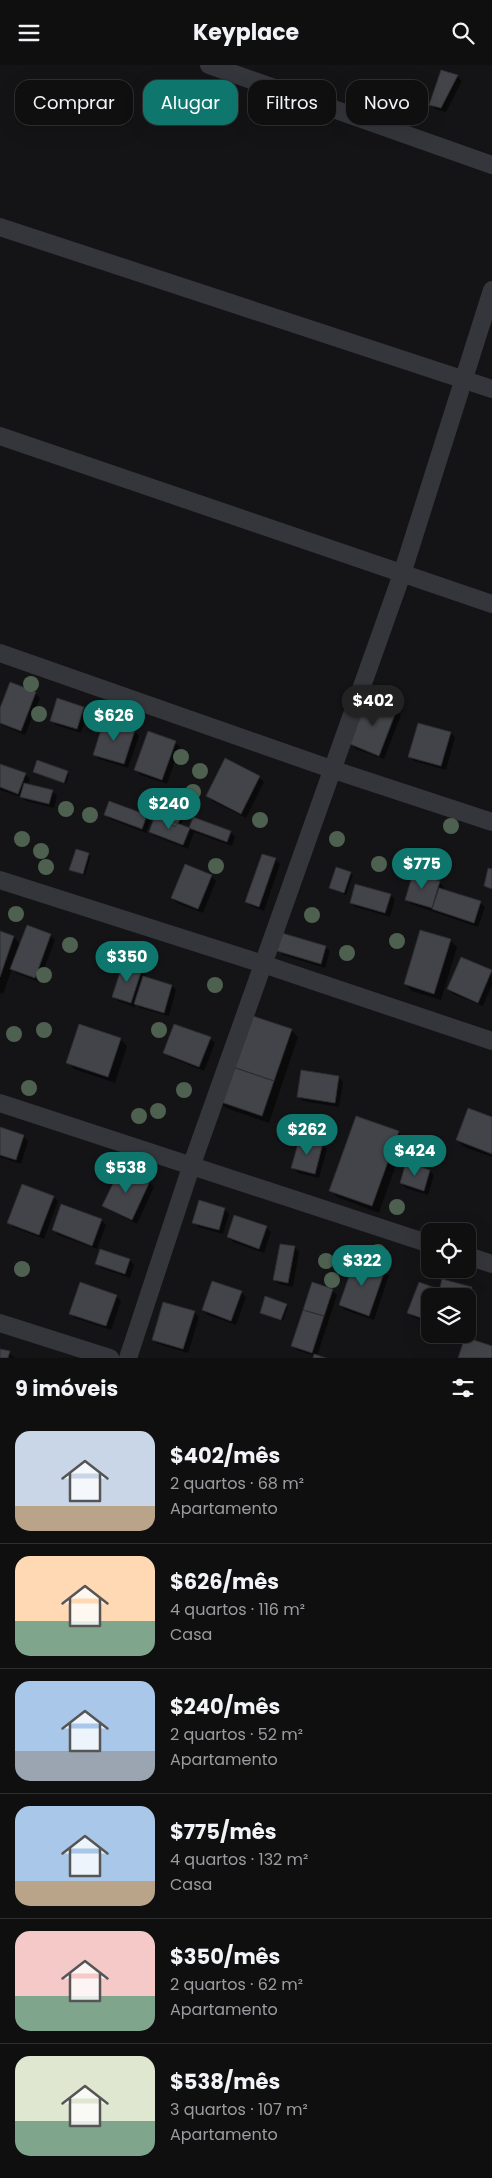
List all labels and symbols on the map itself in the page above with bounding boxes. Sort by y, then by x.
pin: $402 [343,685,403,727]
pin: $626 [84,699,144,742]
pin: $240 [139,787,199,830]
pin: $775 [392,847,452,890]
pin: $350 [97,941,157,983]
pin: $262 [277,1113,337,1156]
pin: $424 [385,1135,445,1177]
pin: $538 [96,1151,156,1194]
pin: $322 [332,1245,392,1287]

